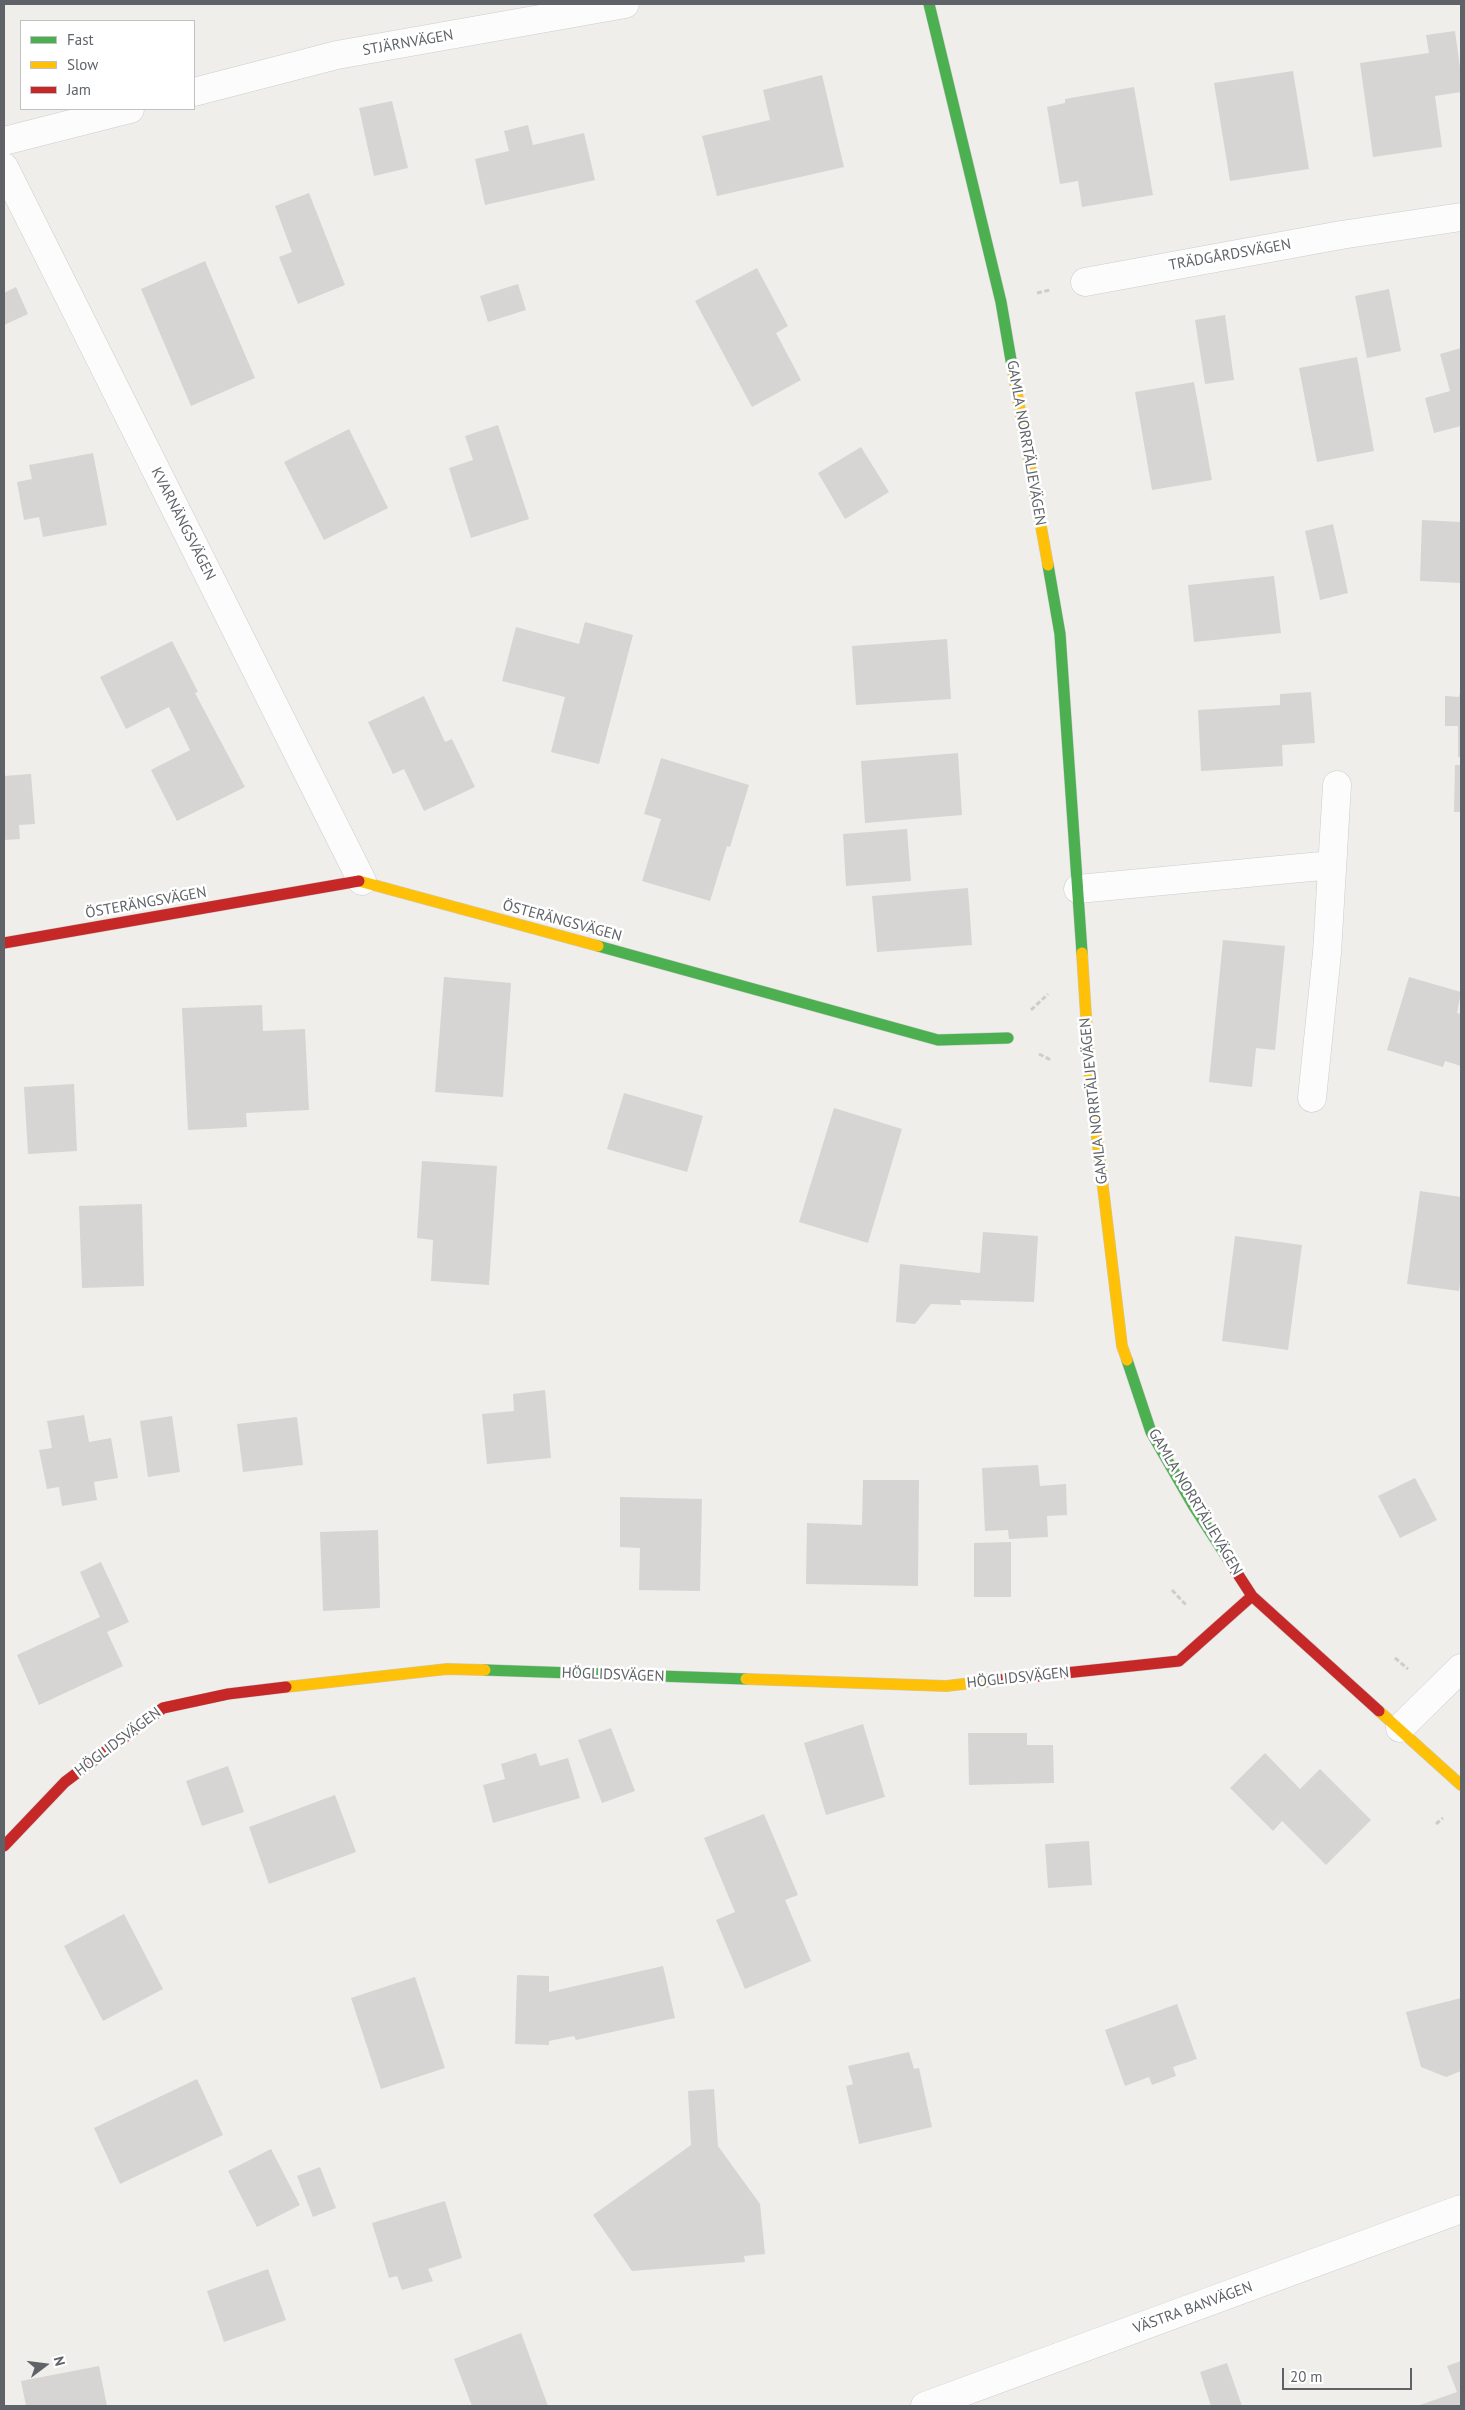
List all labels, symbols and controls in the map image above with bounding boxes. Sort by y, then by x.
legend [20,20,195,110]
street label: STJÄRNVÄGEN [361,26,455,60]
text: Fast [67,30,94,49]
text: Slow [67,55,98,74]
text: Jam [67,80,91,99]
street label: TRÄDGÅRDSVÄGEN [1168,235,1292,275]
street label: GAMLA NORRTÄLJEVÄGEN [1003,359,1049,527]
street label: KVARNÄNGSVÄGEN [147,465,219,583]
street label: ÖSTERÄNGSVÄGEN [84,883,208,923]
street label: ÖSTERÄNGSVÄGEN [500,896,624,946]
street label: GAMLA NORRTÄLJEVÄGEN [1076,1017,1112,1185]
street label: GAMLA NORRTÄLJEVÄGEN [1144,1426,1246,1578]
street label: HÖGLIDSVÄGEN [561,1664,665,1686]
street label: HÖGLIDSVÄGEN [966,1664,1070,1692]
street label: HÖGLIDSVÄGEN [71,1704,165,1780]
street label: VÄSTRA BANVÄGEN [1131,2278,1255,2338]
north arrow [20,2340,70,2390]
text: N [50,2354,69,2368]
scale bar [1285,2358,1415,2390]
text: 20 m [1290,2367,1323,2386]

